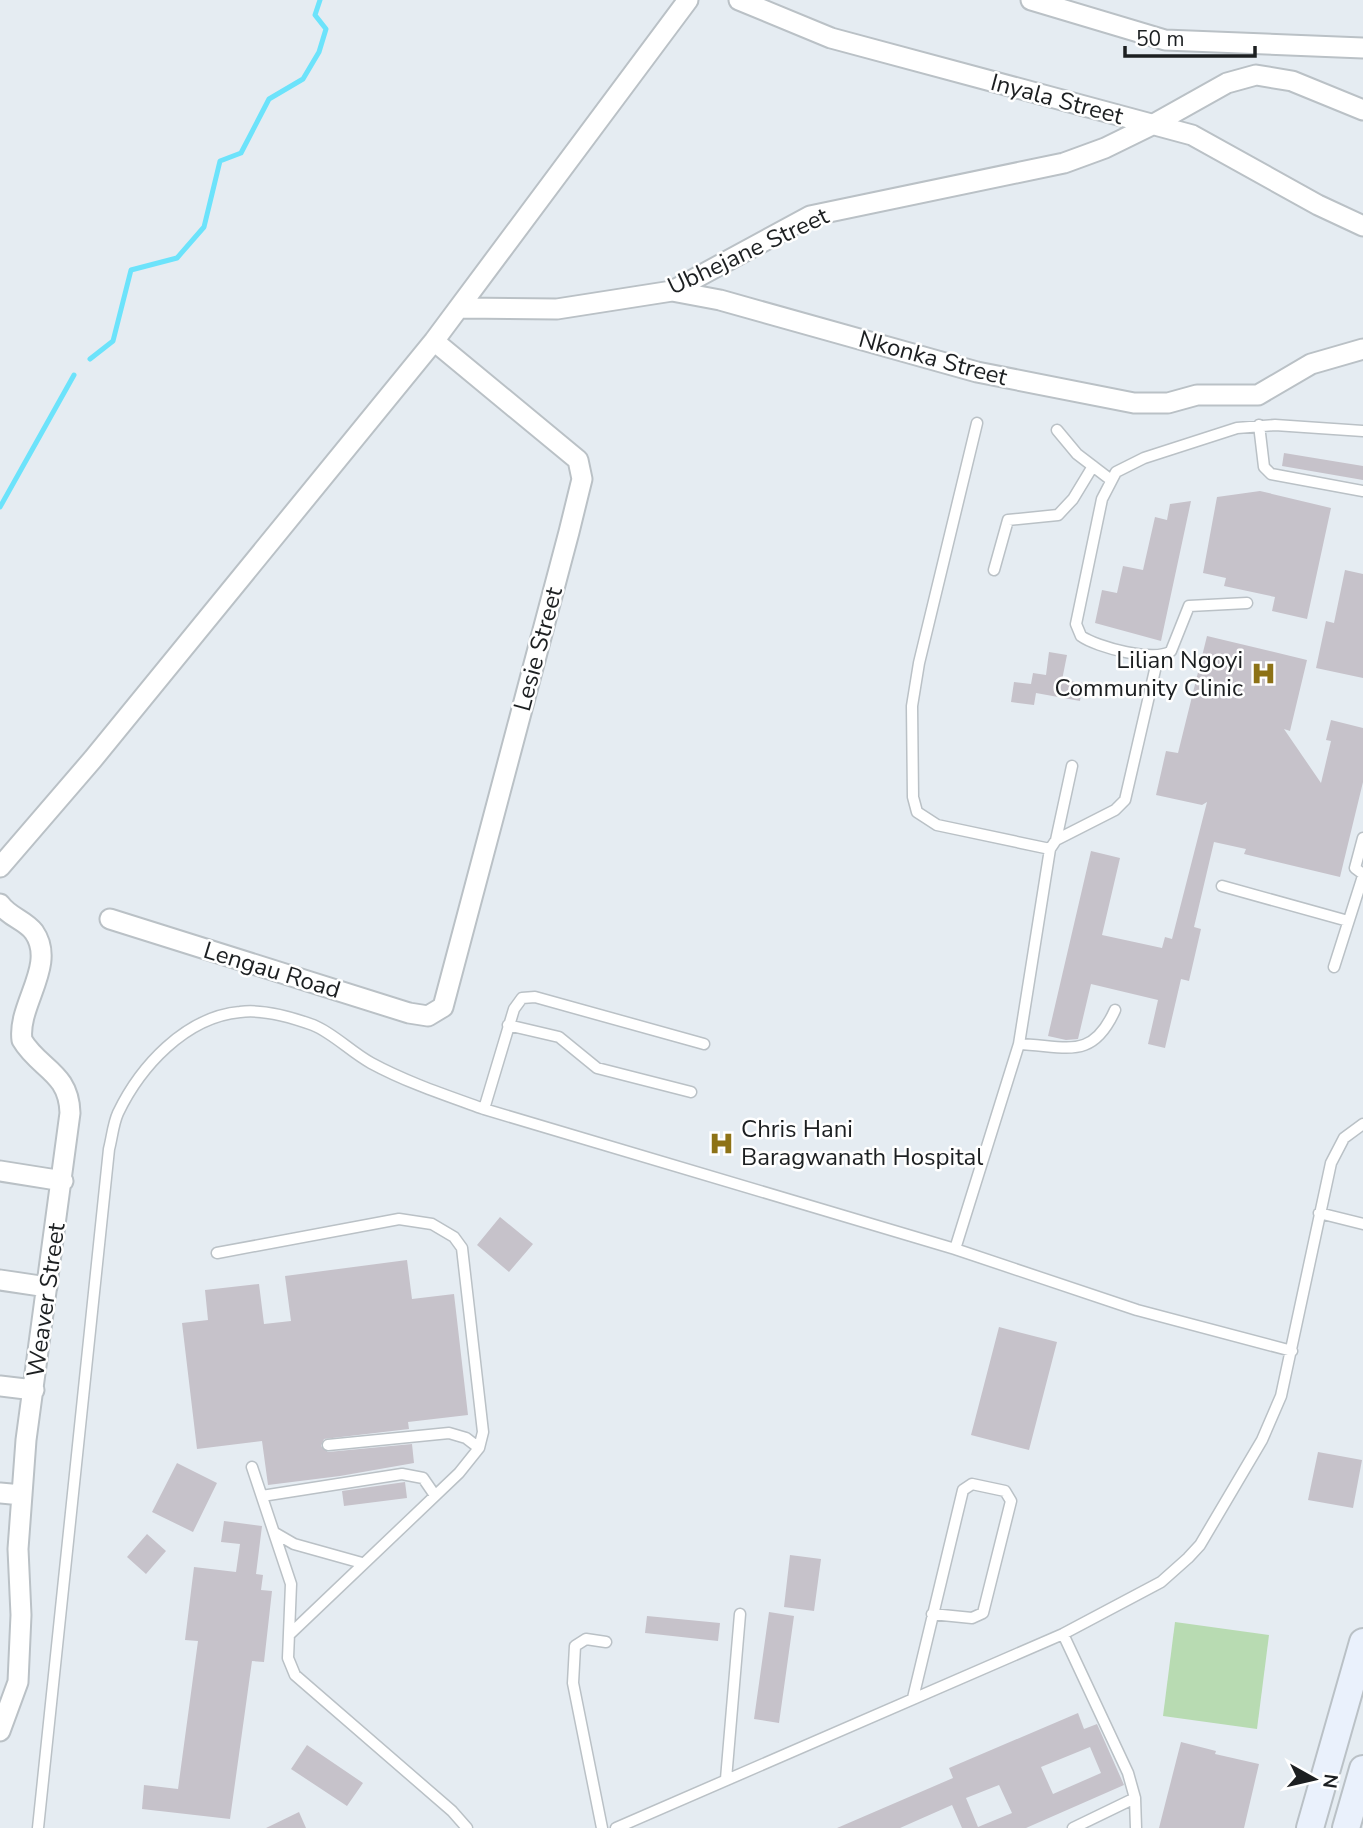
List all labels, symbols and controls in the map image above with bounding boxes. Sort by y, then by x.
scale bar [1125,14,1254,58]
text: 50 m [1136,25,1185,53]
street label: Inyala Street [987,66,1127,132]
street label: Ubhejane Street [662,199,834,302]
street label: Nkonka Street [855,323,1011,393]
street label: Lesie Street [506,583,570,715]
place label: Lilian Ngoyi Community Clinic [1054,644,1243,704]
hospital icon: Lilian Ngoyi Community Clinic [1249,660,1277,688]
street label: Lengau Road [200,934,344,1006]
place label: Chris Hani Baragwanath Hospital [741,1113,983,1173]
hospital icon: Chris Hani Baragwanath Hospital [707,1129,735,1157]
street label: Weaver Street [19,1220,73,1379]
north arrow [1279,1744,1349,1814]
text: N [1316,1772,1344,1790]

